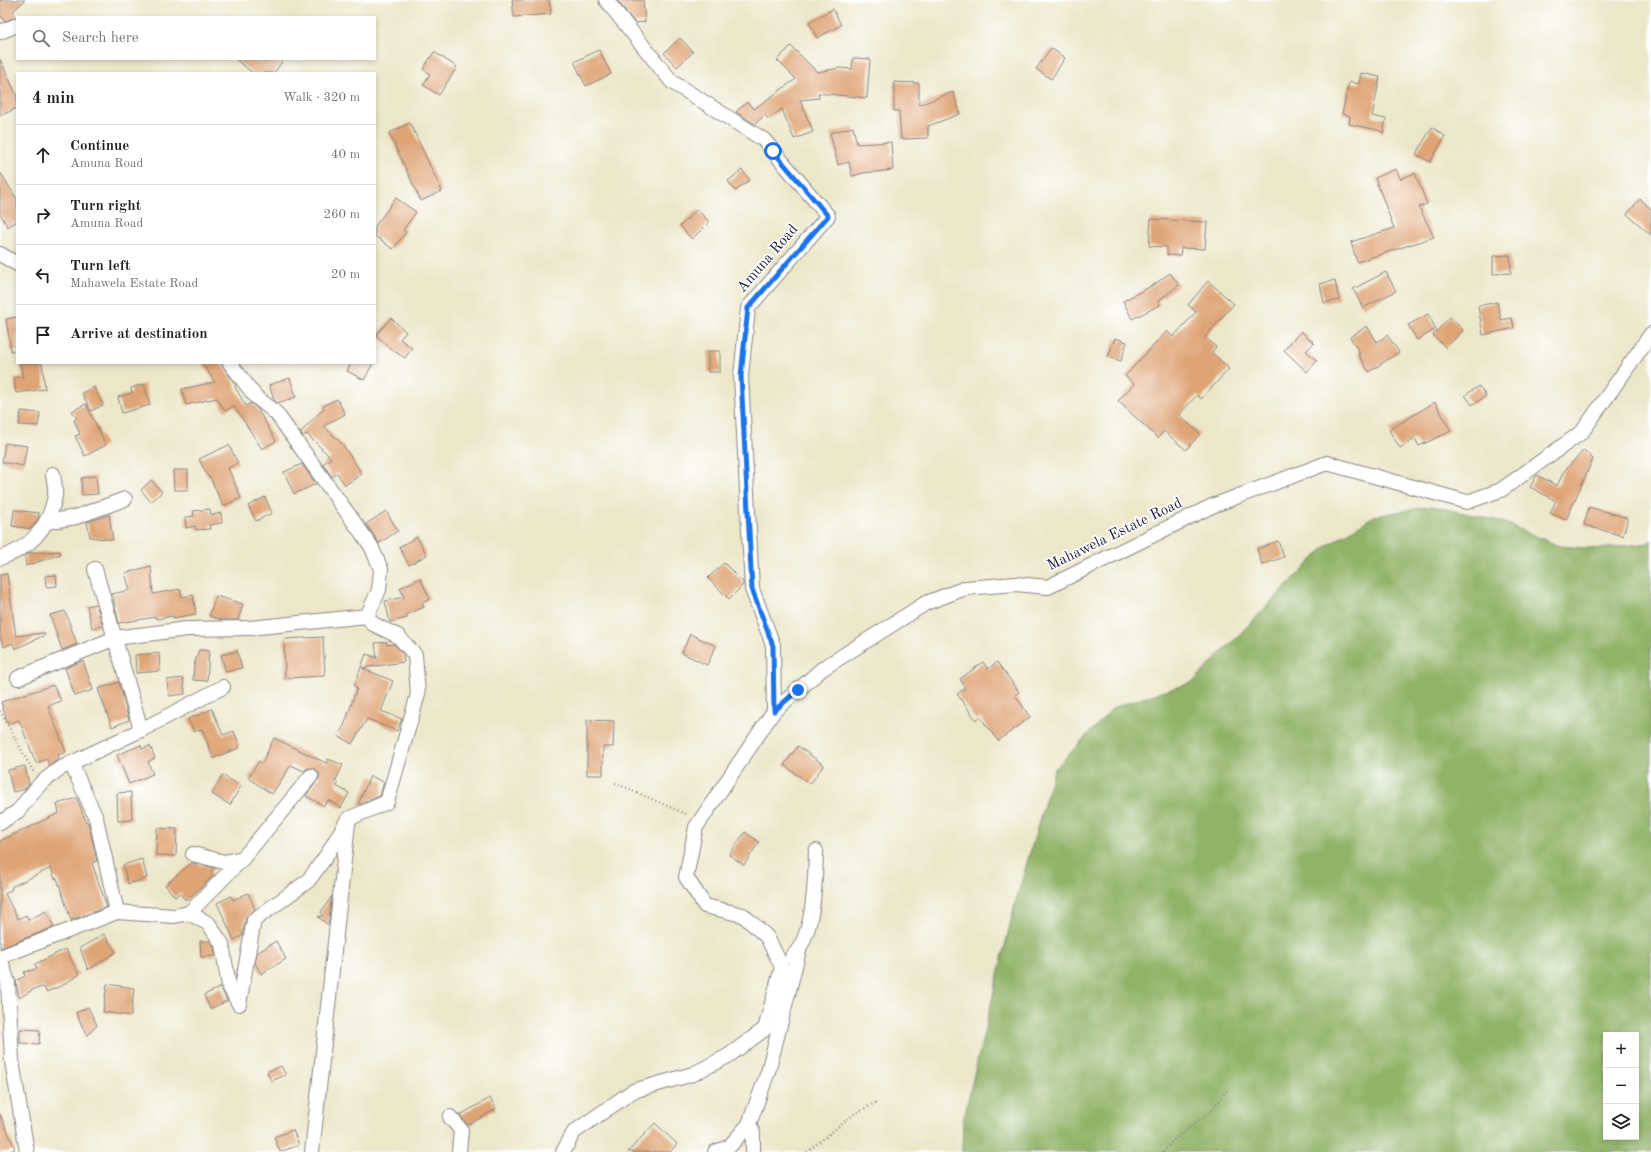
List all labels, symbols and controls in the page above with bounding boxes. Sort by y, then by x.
search box [16,16,376,60]
icon: search [30,27,52,49]
text: Search here [62,31,139,46]
text: 4 min [32,90,75,107]
text: Walk · 320 m [283,91,360,104]
text: Continue [70,139,129,154]
route start [764,142,782,160]
icon: ahead [32,144,54,166]
text: 40 m [331,148,360,161]
text: Amuna Road [70,157,143,170]
text: Turn right [70,199,141,214]
icon: right [32,204,54,226]
text: 260 m [323,208,360,221]
text: Amuna Road [70,217,143,230]
street label: Amuna Road [735,222,801,296]
text: Turn left [70,259,130,274]
icon: left [32,264,54,286]
text: 20 m [331,268,360,281]
text: Mahawela Estate Road [70,277,198,290]
icon: arrive [32,324,54,346]
text: Arrive at destination [70,327,208,342]
street label: Mahawela Estate Road [1045,496,1185,574]
route end [789,681,807,699]
map controls [1603,1032,1639,1140]
button: + [1603,1032,1639,1068]
button: − [1603,1068,1639,1104]
button: layers [1603,1104,1639,1140]

